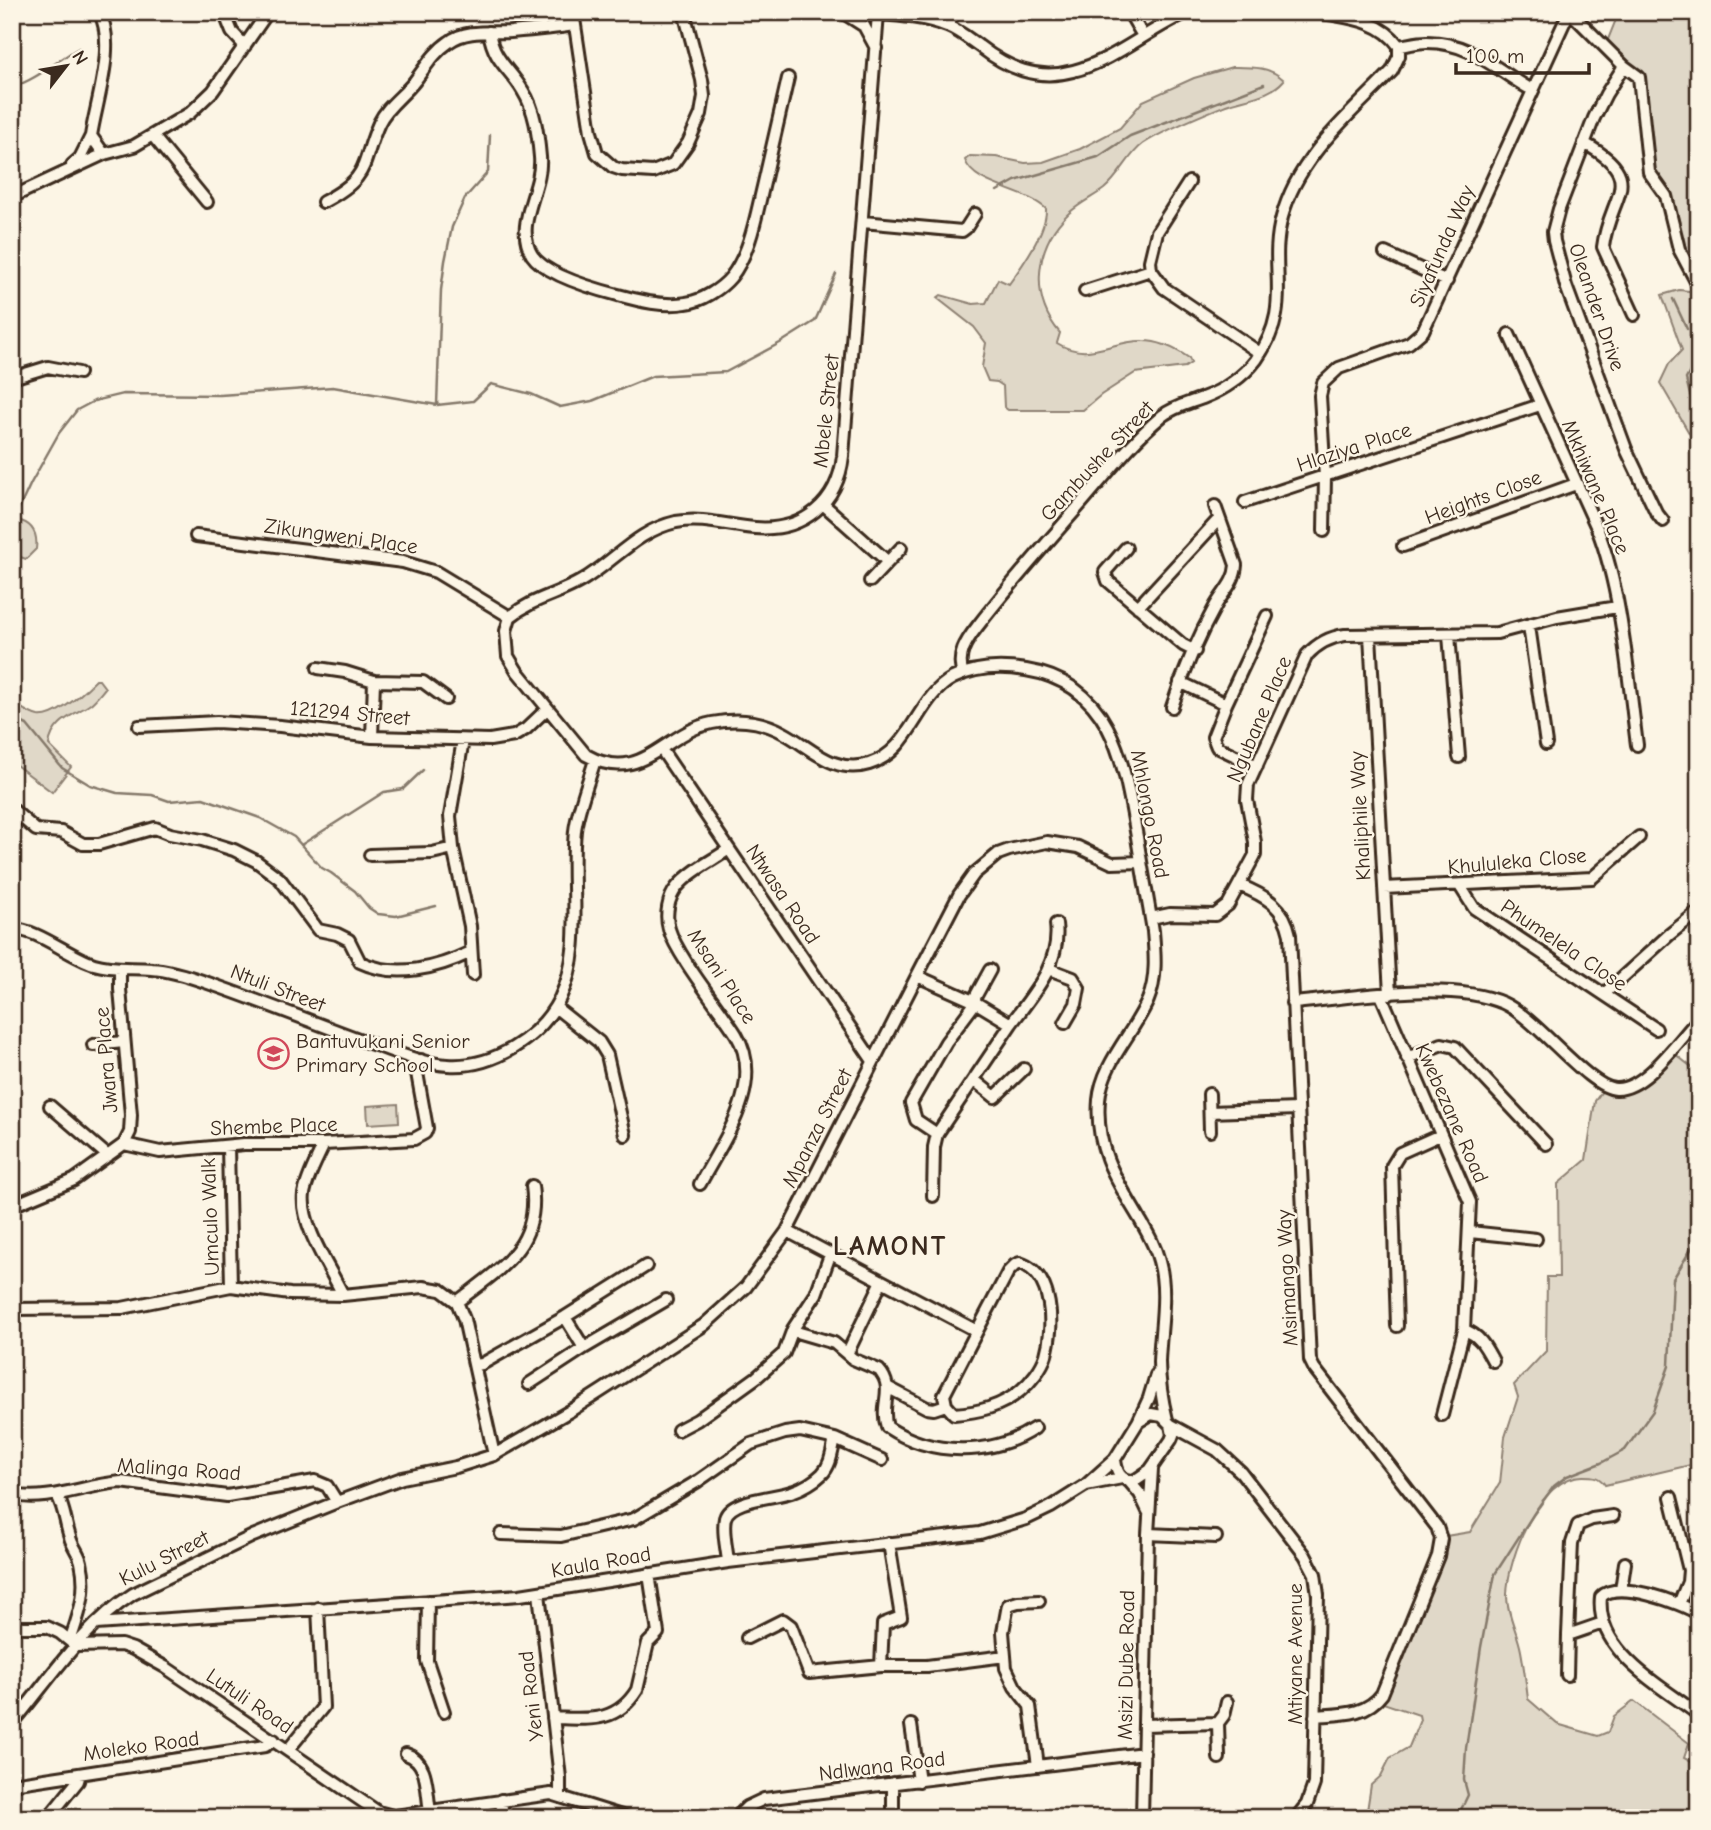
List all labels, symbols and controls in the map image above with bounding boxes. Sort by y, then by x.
north arrow [32,32,102,102]
scale bar [1456,32,1588,76]
text: 100 m [1466,44,1524,68]
text: N [67,47,92,69]
street label: Siyafunda Way [1405,181,1480,310]
street label: Oleander Drive [1564,240,1630,374]
street label: Mbele Street [808,352,844,469]
street label: Gambushe Street [1035,395,1159,526]
street label: Mkhiwane Place [1557,416,1635,558]
street label: Hlaziya Place [1294,417,1414,477]
street label: Heights Close [1421,465,1545,529]
street label: Zikungweni Place [263,513,419,559]
street label: Ngubane Place [1222,652,1296,786]
street label: 121294 Street [289,696,412,730]
street label: Mhlongo Road [1126,748,1174,880]
street label: Khaliphile Way [1345,750,1375,881]
street label: Ntwasa Road [741,840,825,948]
street label: Khululeka Close [1447,843,1587,879]
street label: Phumelela Close [1496,894,1632,996]
street label: Msani Place [682,924,762,1028]
street label: Ntuli Street [227,959,330,1017]
street label: Jwara Place [89,1006,123,1114]
place label: Bantuvukani Senior Primary School [296,1029,470,1077]
school or university icon: Bantuvukani Senior Primary School [256,1036,290,1070]
street label: Kwebezane Road [1410,1040,1494,1186]
street label: Mpanza Street [777,1064,858,1191]
street label: Shembe Place [210,1112,338,1140]
street label: Umculo Walk [196,1158,224,1276]
street label: Msimango Way [1271,1208,1303,1347]
district label: LAMONT [833,1230,947,1262]
street label: Malinga Road [116,1453,242,1485]
street label: Kulu Street [115,1525,214,1591]
street label: Kaula Road [549,1541,653,1583]
street label: Mtiyane Avenue [1283,1583,1307,1725]
street label: Msizi Dube Road [1113,1590,1139,1740]
street label: Yeni Road [514,1650,548,1742]
street label: Lutuli Road [202,1663,298,1739]
street label: Moleko Road [81,1726,201,1766]
street label: Ndlwana Road [817,1746,947,1786]

